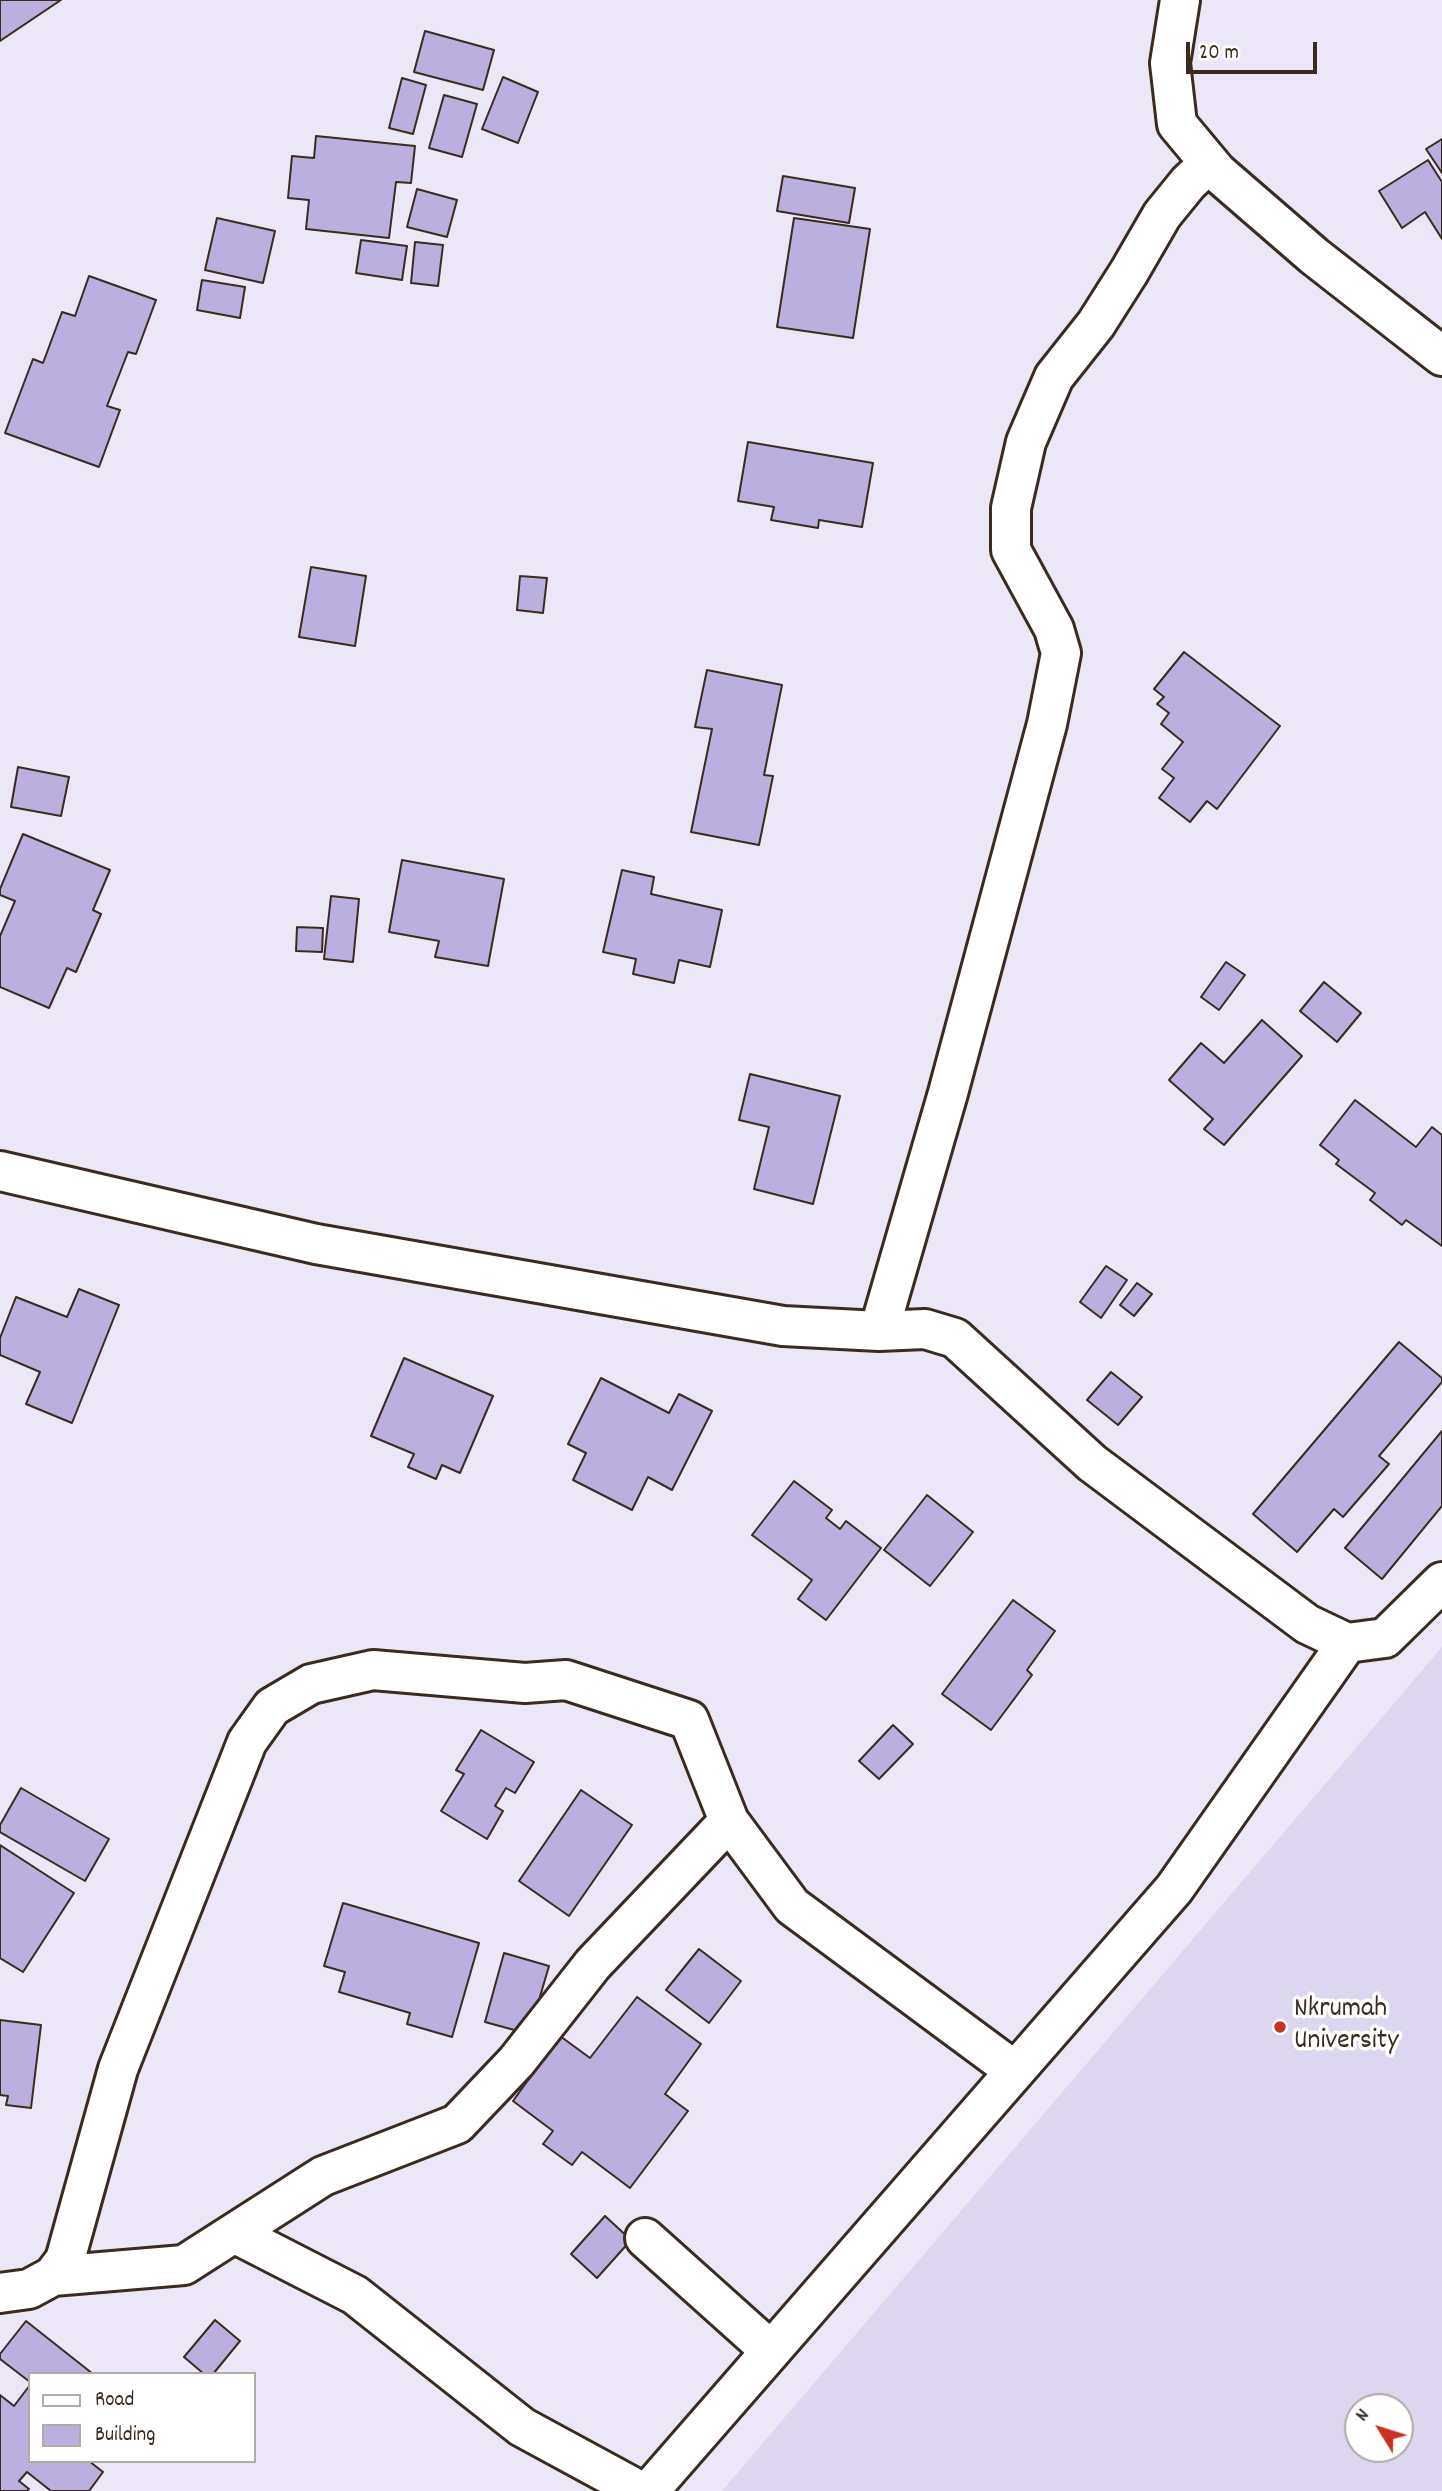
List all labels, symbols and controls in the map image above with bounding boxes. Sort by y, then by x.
scale bar [1190,28,1321,72]
text: 20 m [1199,39,1239,69]
place label: Nkrumah University [1294,1994,1399,2060]
marker: Nkrumah University [1272,2019,1288,2035]
legend [28,2372,256,2463]
text: Road [95,2386,134,2416]
north arrow [1344,2393,1414,2463]
text: N [1350,2404,1377,2428]
text: Building [95,2421,155,2451]

